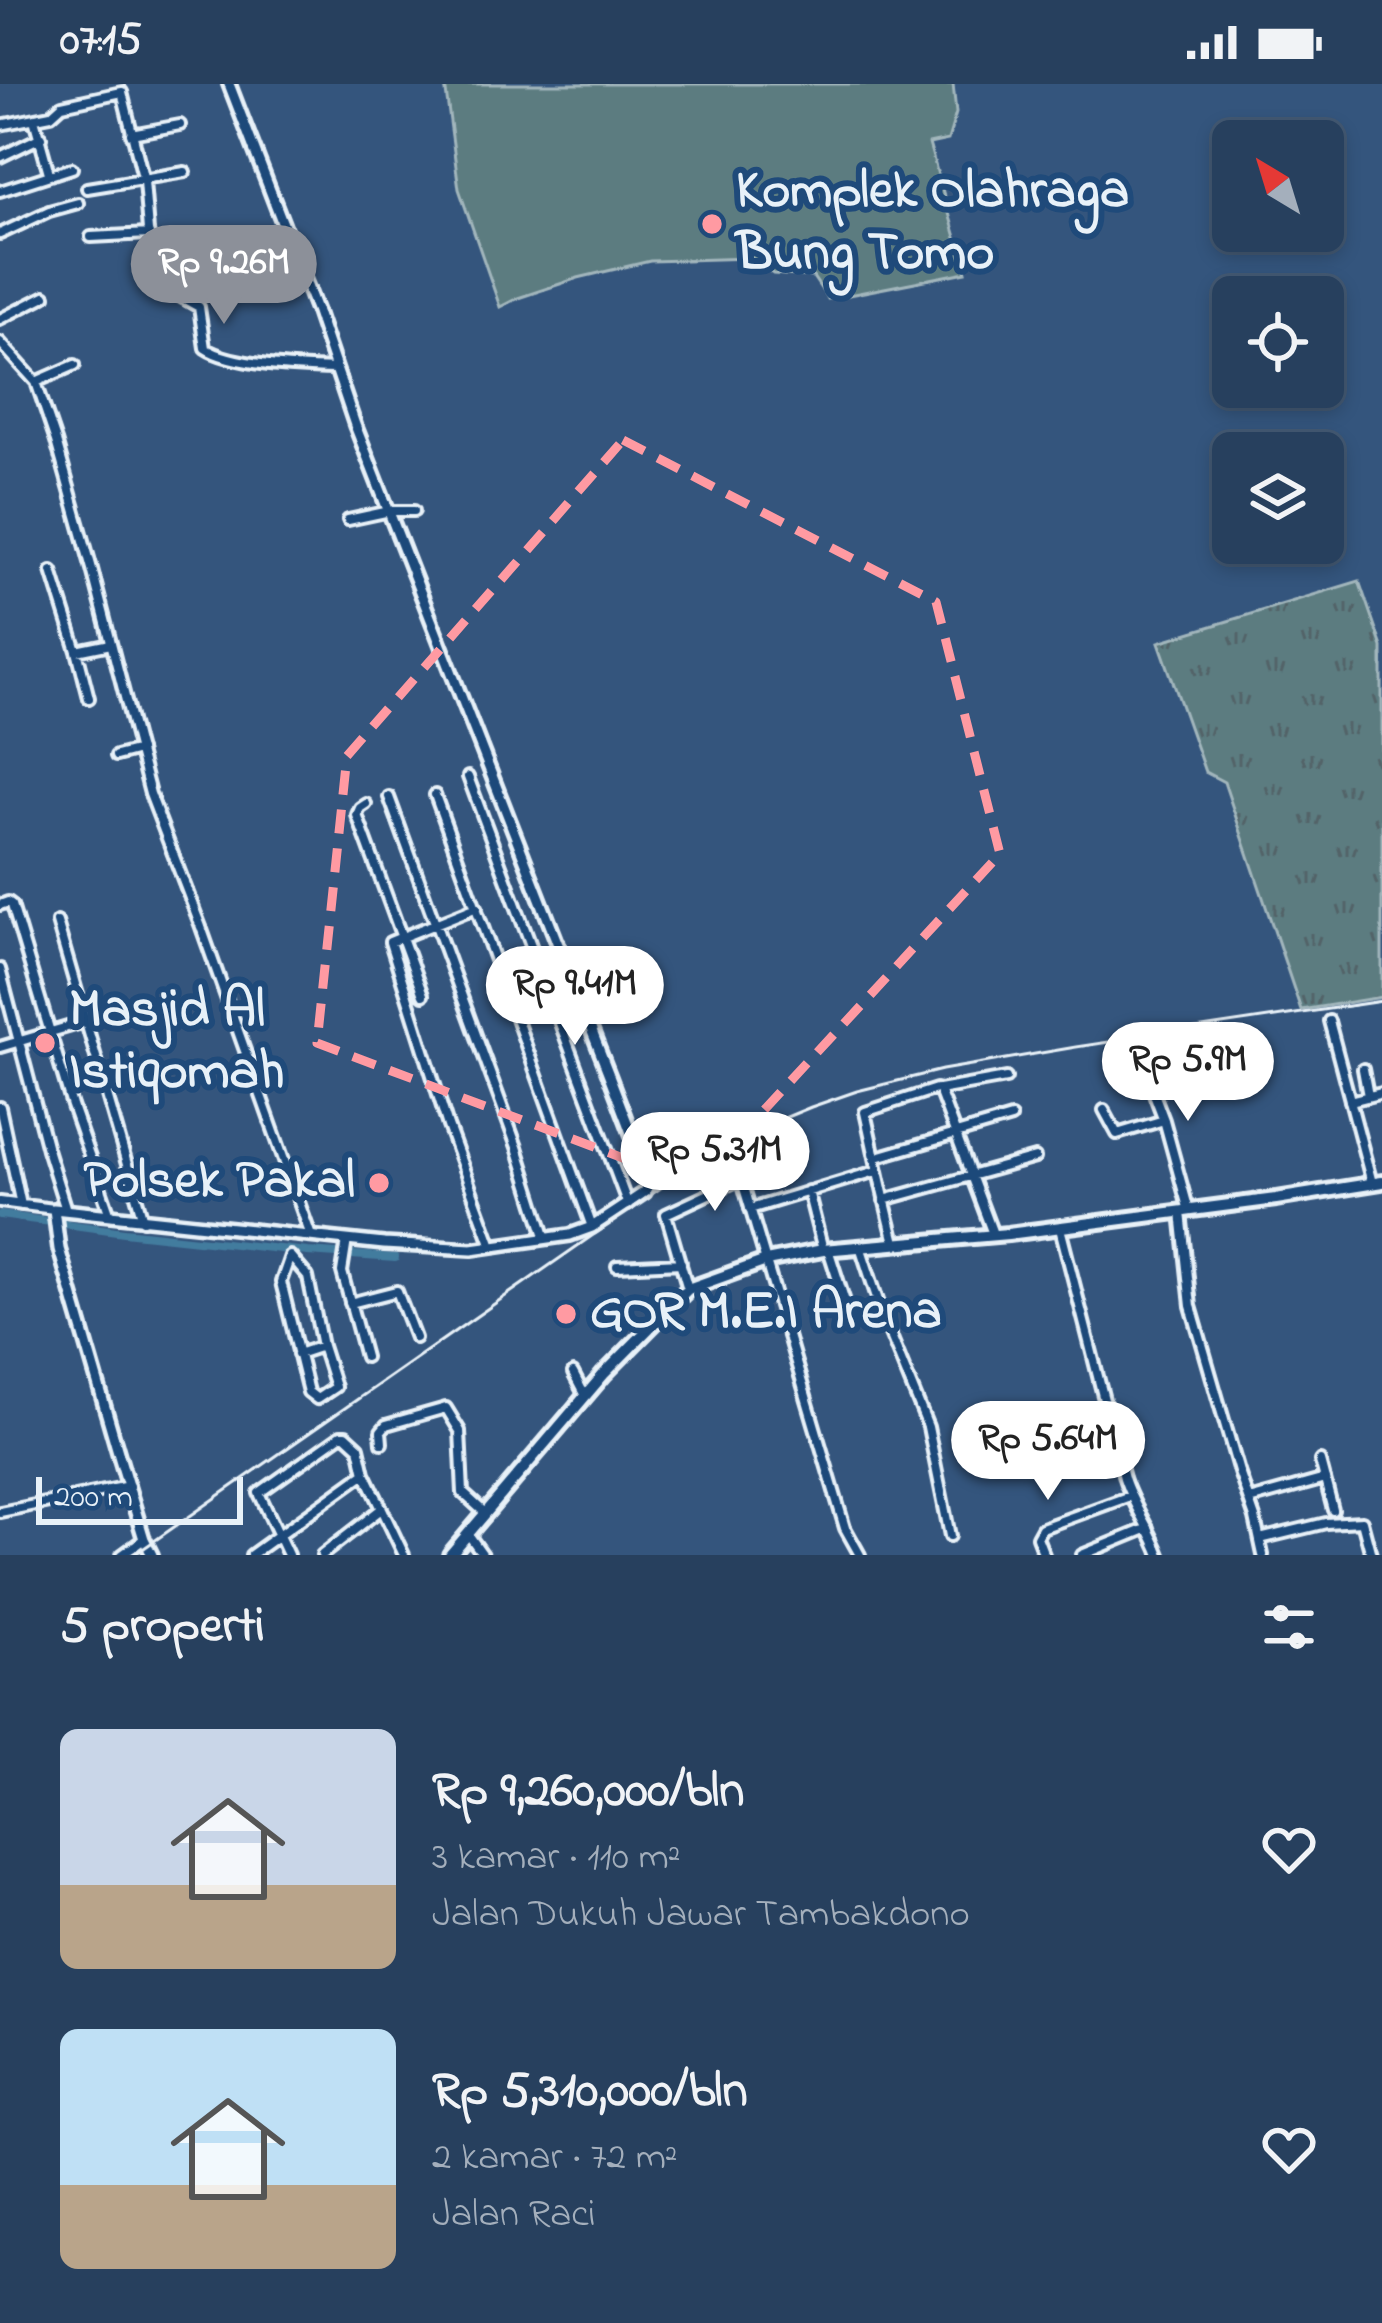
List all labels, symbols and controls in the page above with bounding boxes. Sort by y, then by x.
text: 07:15 [60,9,142,75]
north arrow [1212,120,1344,252]
map controls [1212,120,1344,564]
place label: Komplek Olahraga Bung Tomo [734,154,1129,296]
marker: Komplek Olahraga Bung Tomo [699,211,725,237]
pin: Rp 9.26M [100,225,348,327]
text: Rp 9.26M [158,235,290,292]
button: locate [1212,276,1344,408]
button: layers [1212,432,1344,564]
pin: Rp 9.41M [451,946,699,1048]
text: Rp 9.41M [513,956,637,1013]
place label: Masjid Al Istiqomah [69,973,284,1113]
pin: Rp 5.9M [1077,1022,1299,1124]
marker: Masjid Al Istiqomah [32,1030,58,1056]
text: Rp 5.9M [1129,1032,1247,1089]
pin: Rp 5.31M [591,1112,839,1214]
text: Rp 5.31M [648,1122,782,1179]
place label: Polsek Pakal [84,1144,355,1222]
marker: Polsek Pakal [366,1170,392,1196]
place label: GOR M.E.I Arena [590,1275,942,1353]
marker: GOR M.E.I Arena [553,1301,579,1327]
pin: Rp 5.64M [924,1401,1172,1503]
text: Rp 5.64M [978,1411,1118,1468]
scale bar [36,1471,243,1524]
text: 200 m [54,1474,133,1522]
text: 5 properti [60,1590,265,1665]
icon: filters [1256,1594,1322,1660]
text: Rp 9,260,000/bln [432,1755,744,1830]
icon: home [156,1777,300,1921]
icon: heart [1256,1816,1322,1882]
text: 3 kamar · 110 m² [432,1830,680,1887]
text: Jalan Dukuh Jawar Tambakdono [432,1887,970,1944]
text: Rp 5,310,000/bln [432,2055,748,2130]
icon: home [156,2077,300,2221]
icon: heart [1256,2116,1322,2182]
text: 2 kamar · 72 m² [432,2130,678,2187]
text: Jalan Raci [432,2187,596,2244]

